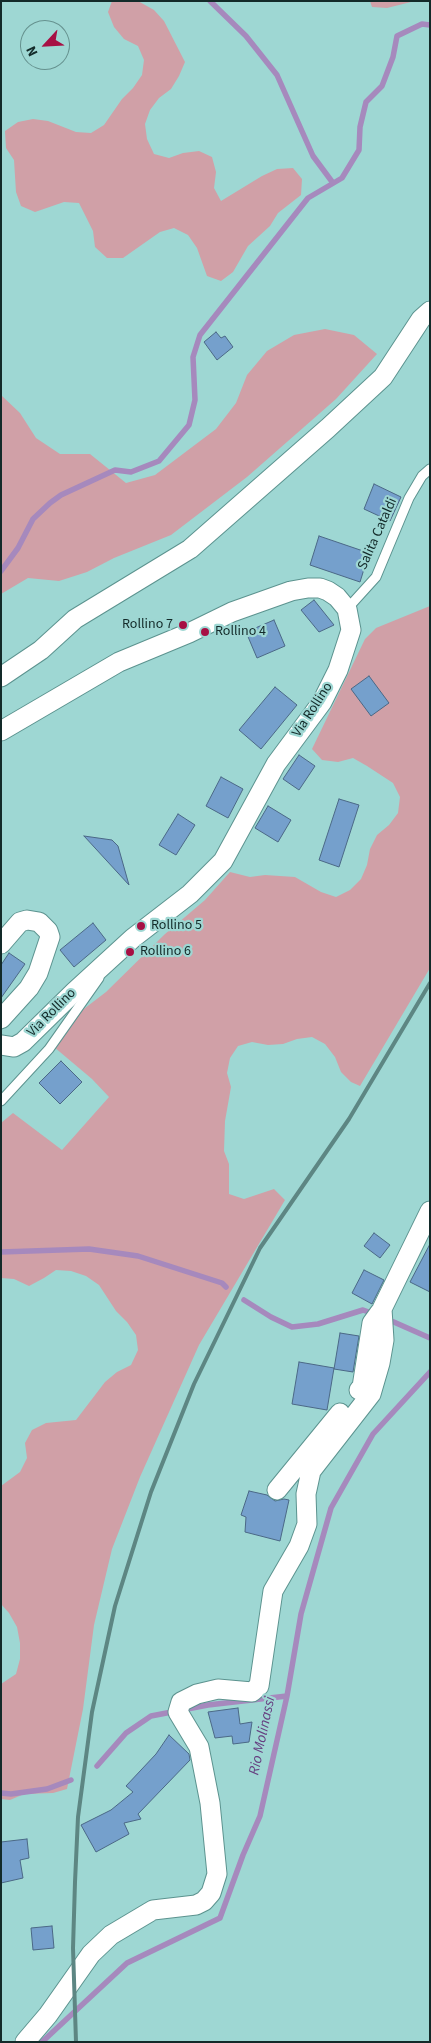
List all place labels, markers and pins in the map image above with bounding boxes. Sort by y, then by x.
place label: Rollino 7 [122,617,173,633]
marker: Rollino 7 [177,619,189,631]
place label: Rollino 4 [215,624,266,640]
marker: Rollino 4 [199,626,211,638]
place label: Rollino 5 [151,918,202,934]
marker: Rollino 5 [135,920,147,932]
place label: Rollino 6 [140,944,191,960]
marker: Rollino 6 [124,946,136,958]

